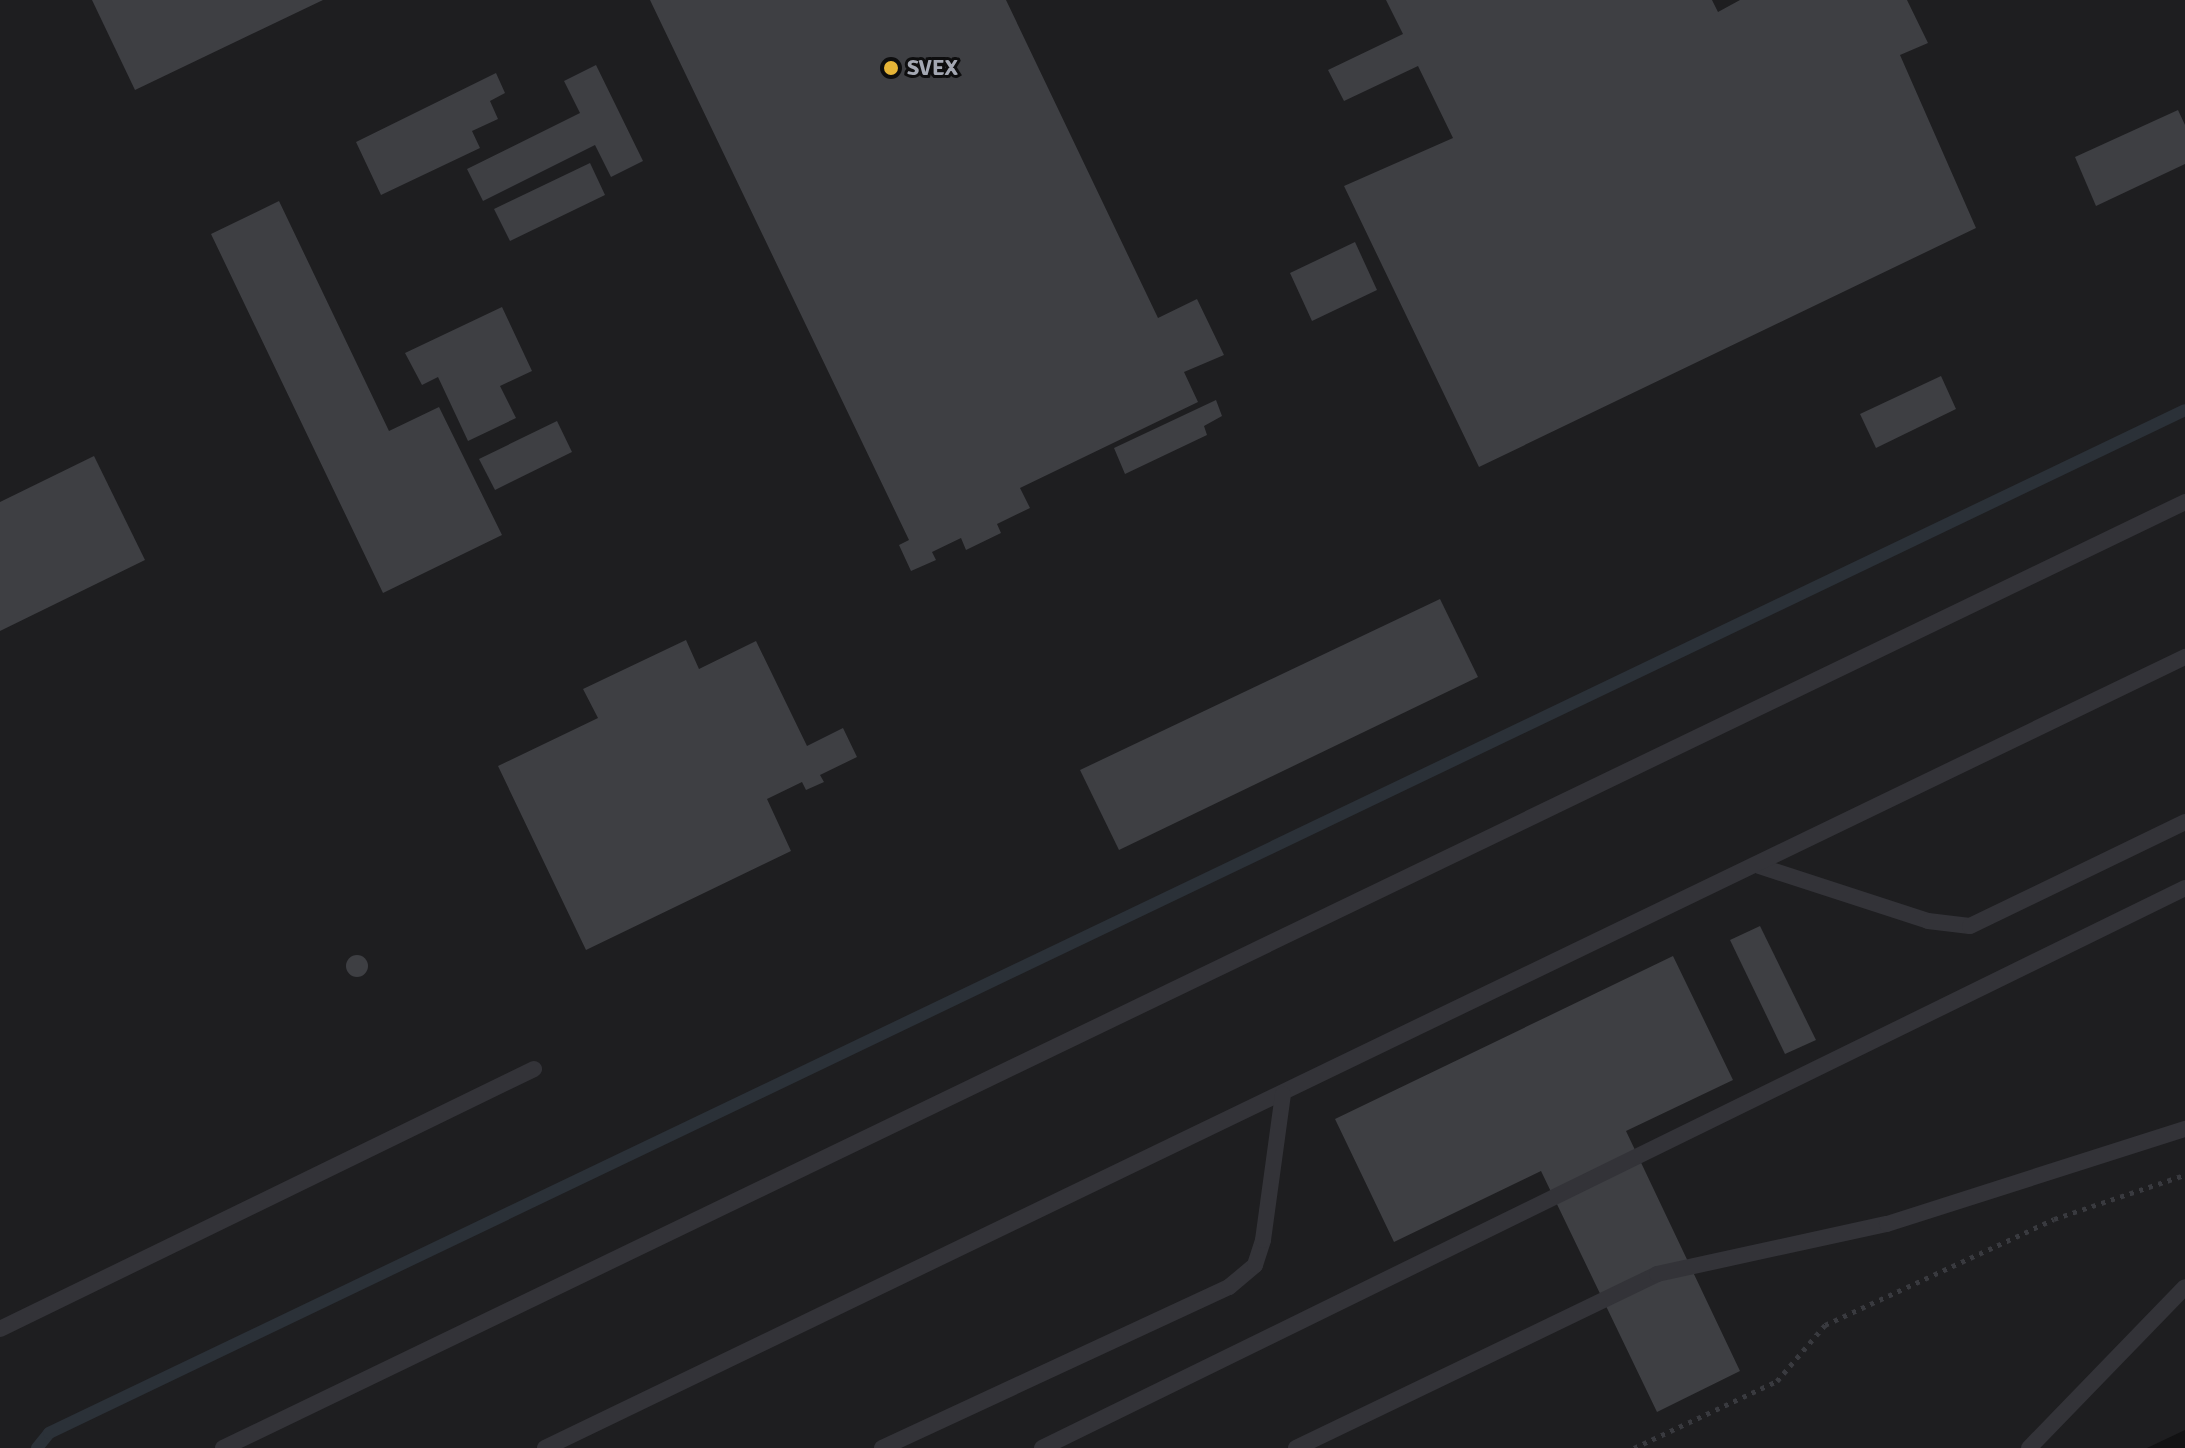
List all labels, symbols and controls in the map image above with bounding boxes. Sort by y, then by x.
place label: SVEX [907,55,958,81]
marker: SVEX [882,59,900,77]

